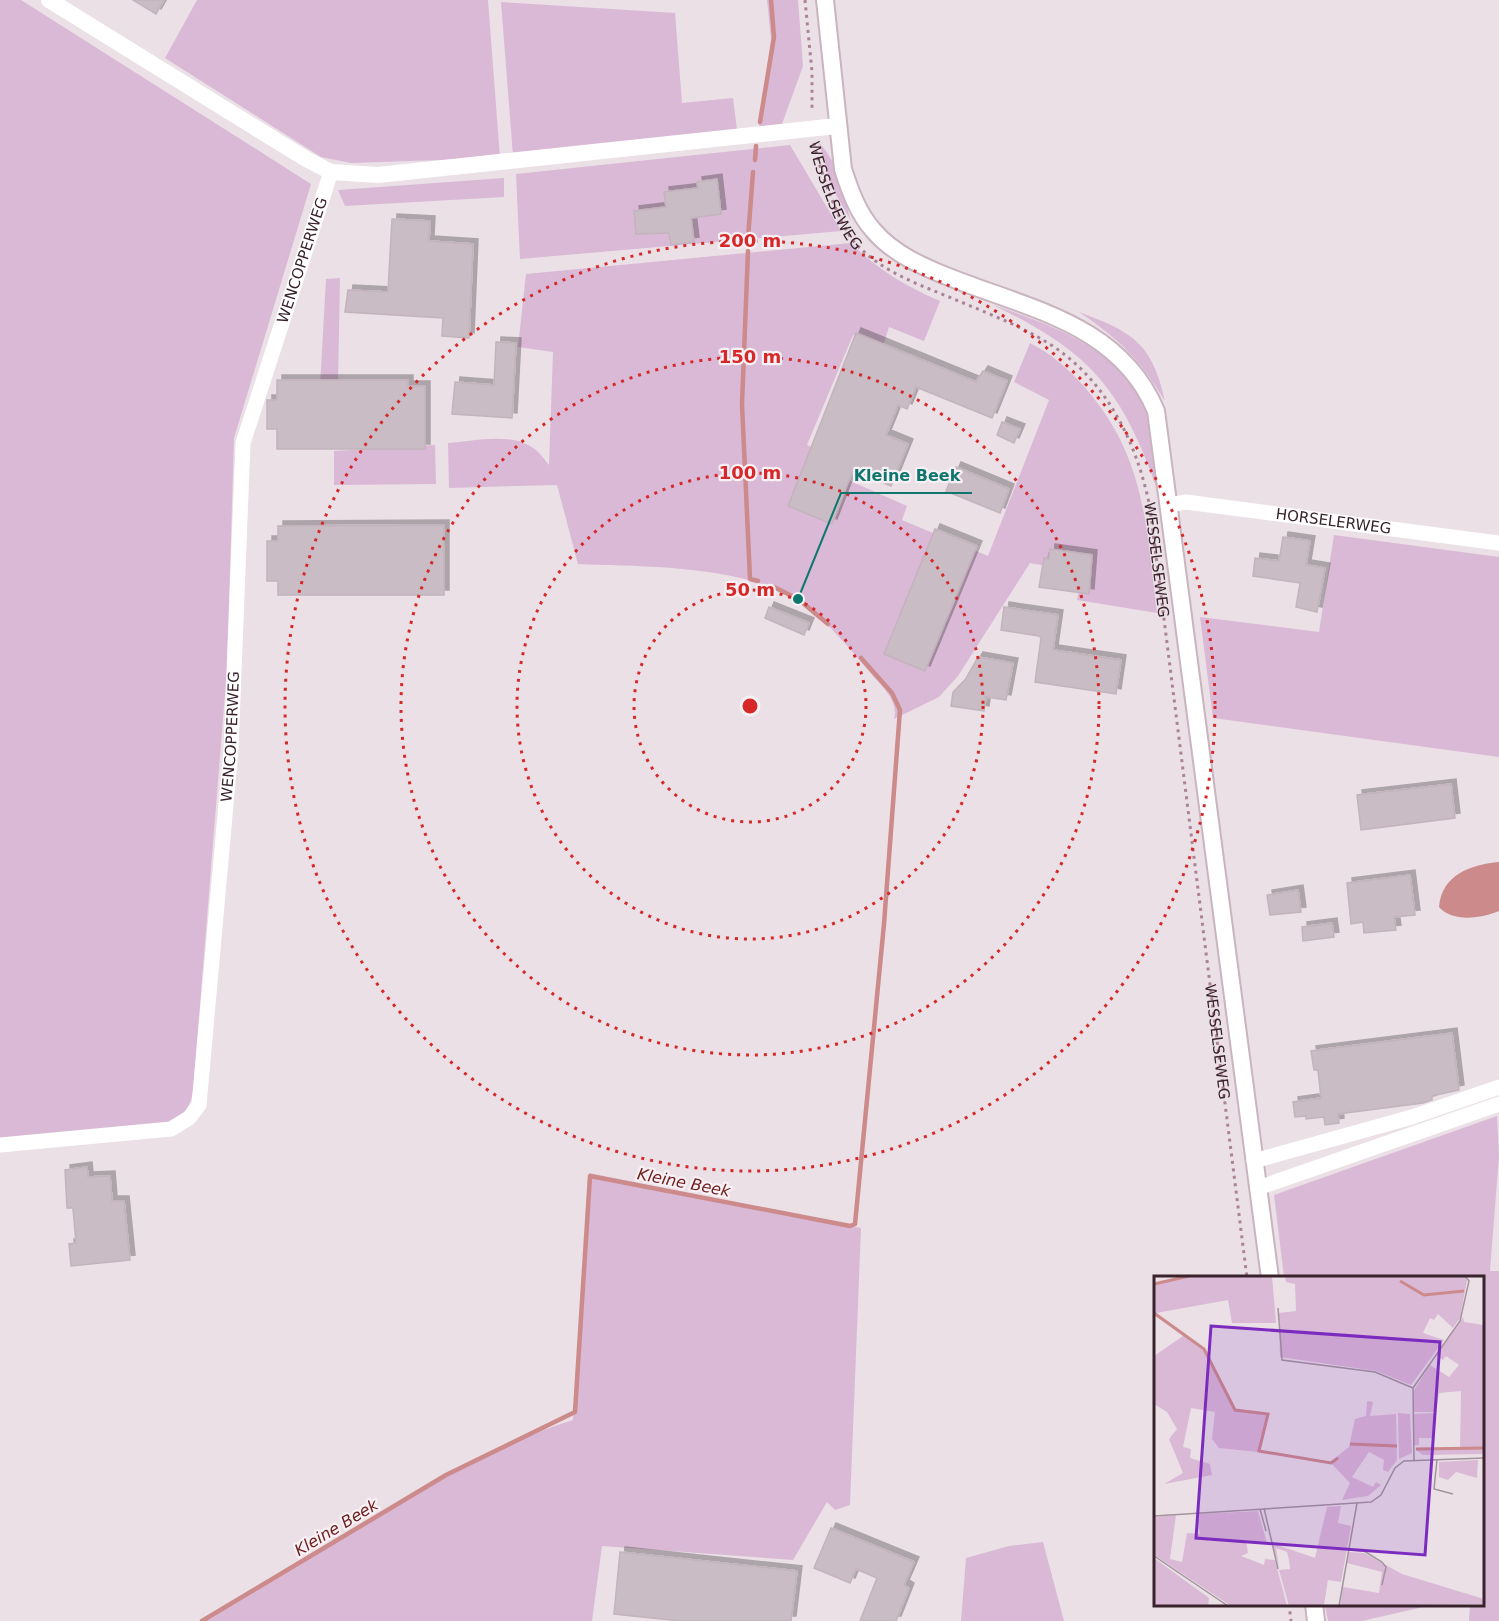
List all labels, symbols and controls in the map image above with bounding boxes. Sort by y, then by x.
street label: WESSELSEWEG [805,140,866,254]
street label: WENCOPPERWEG [274,195,331,325]
text: 200 m [719,230,781,251]
text: 150 m [719,346,781,367]
callout: Kleine Beek [841,459,972,493]
text: 100 m [719,462,781,483]
text: Kleine Beek [854,466,961,485]
street label: WESSELSEWEG [1140,501,1173,618]
street label: HORSELERWEG [1275,505,1392,538]
text: 50 m [725,579,775,600]
street label: WENCOPPERWEG [217,671,243,803]
centre of rings [740,696,760,716]
street label: WESSELSEWEG [1201,983,1233,1101]
water label: Kleine Beek [636,1164,733,1201]
inset map [1154,1276,1484,1606]
water label: Kleine Beek [291,1495,382,1560]

